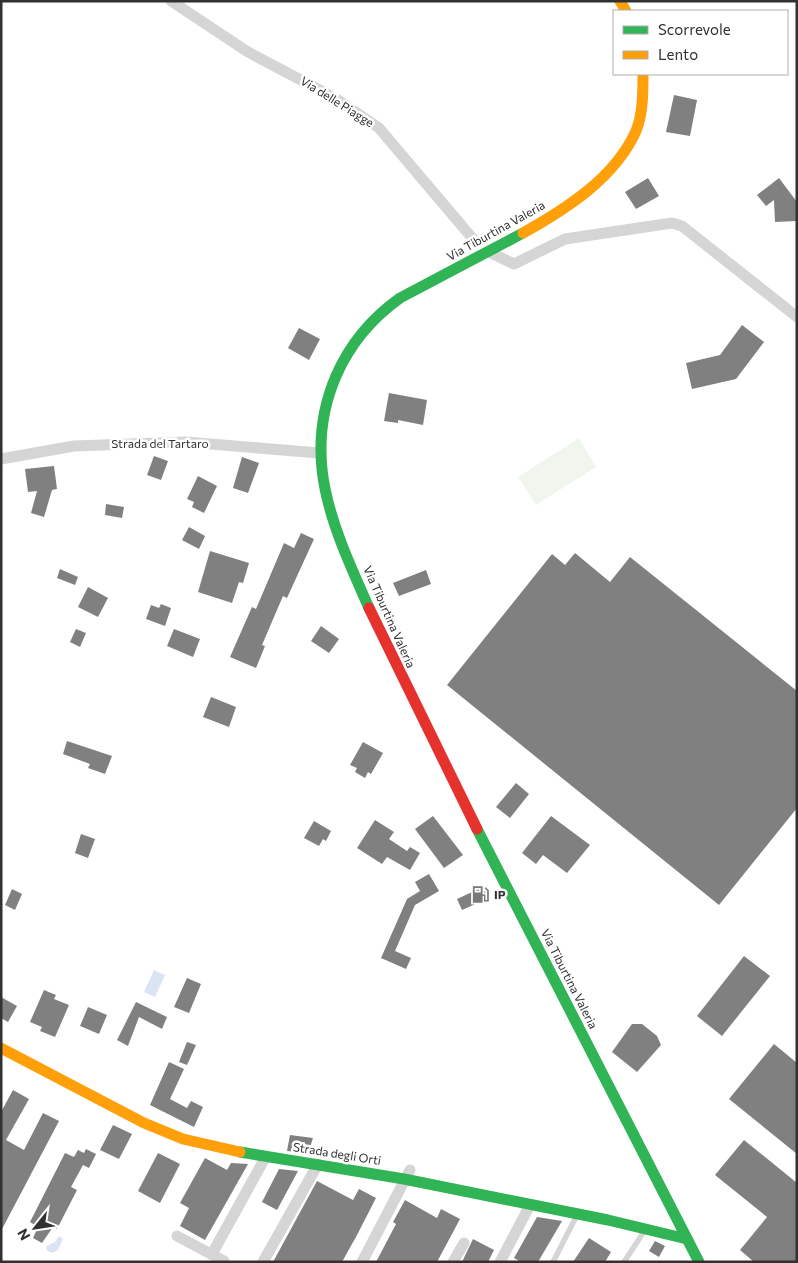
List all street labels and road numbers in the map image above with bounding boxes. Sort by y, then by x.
street label: Via delle Piagge [298,73,377,129]
street label: Via Tiburtina Valeria [444,197,547,263]
street label: Strada del Tartaro [111,436,209,450]
street label: Via Tiburtina Valeria [361,563,419,670]
street label: Via Tiburtina Valeria [539,926,601,1031]
street label: Strada degli Orti [292,1139,382,1167]

